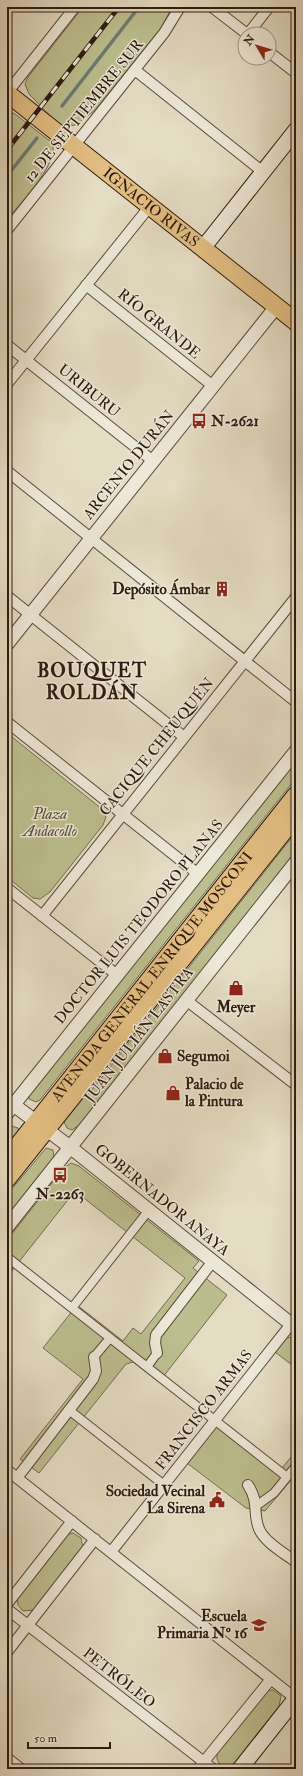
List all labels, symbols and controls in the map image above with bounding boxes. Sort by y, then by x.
north arrow [237,26,277,66]
text: N [241,31,258,49]
street label: 12 DE SEPTIEMBRE SUR [20,35,148,187]
street label: IGNACIO RIVAS [99,163,203,251]
street label: RÍO GRANDE [114,284,205,363]
street label: URIBURU [54,360,124,422]
street label: ARCENIO DURÁN [77,405,179,524]
bus stop icon: N-2621 [190,412,208,430]
place label: N-2621 [210,412,259,431]
place label: Depósito Ámbar [112,578,210,600]
building icon: Depósito Ámbar [213,580,231,598]
district label: BOUQUET ROLDÁN [37,659,147,705]
street label: CACIQUE CHEUQUÉN [94,672,219,820]
park label: Plaza Andacollo [21,805,77,841]
street label: DOCTOR LUIS TEODORO PLANAS [50,816,228,1028]
street label: AVENIDA GENERAL ENRIQUE MOSCONI [46,848,257,1106]
street label: JUAN JULIÁN LASTRA [78,962,199,1108]
shop icon: Meyer [227,979,245,997]
place label: Meyer [216,998,256,1018]
shop icon: Segumoi [156,1047,174,1065]
place label: Segumoi [177,1047,230,1067]
place label: Palacio de la Pintura [184,1075,244,1111]
shop icon: Palacio de la Pintura [164,1084,182,1102]
street label: GOBERNADOR ANAYA [91,1140,234,1261]
bus stop icon: N-2263 [51,1166,69,1184]
place label: N-2263 [35,1185,84,1204]
street label: FRANCISCO ARMAS [151,1346,257,1474]
place label: Sociedad Vecinal La Sirena [106,1482,206,1518]
public building icon: Sociedad Vecinal La Sirena [208,1491,226,1509]
place label: Escuela Primaria Nº 16 [157,1607,248,1643]
school or university icon: Escuela Primaria Nº 16 [250,1616,268,1634]
street label: PETRÓLEO [79,1642,160,1712]
scale bar [28,1724,110,1750]
text: 50 m [34,1731,58,1746]

